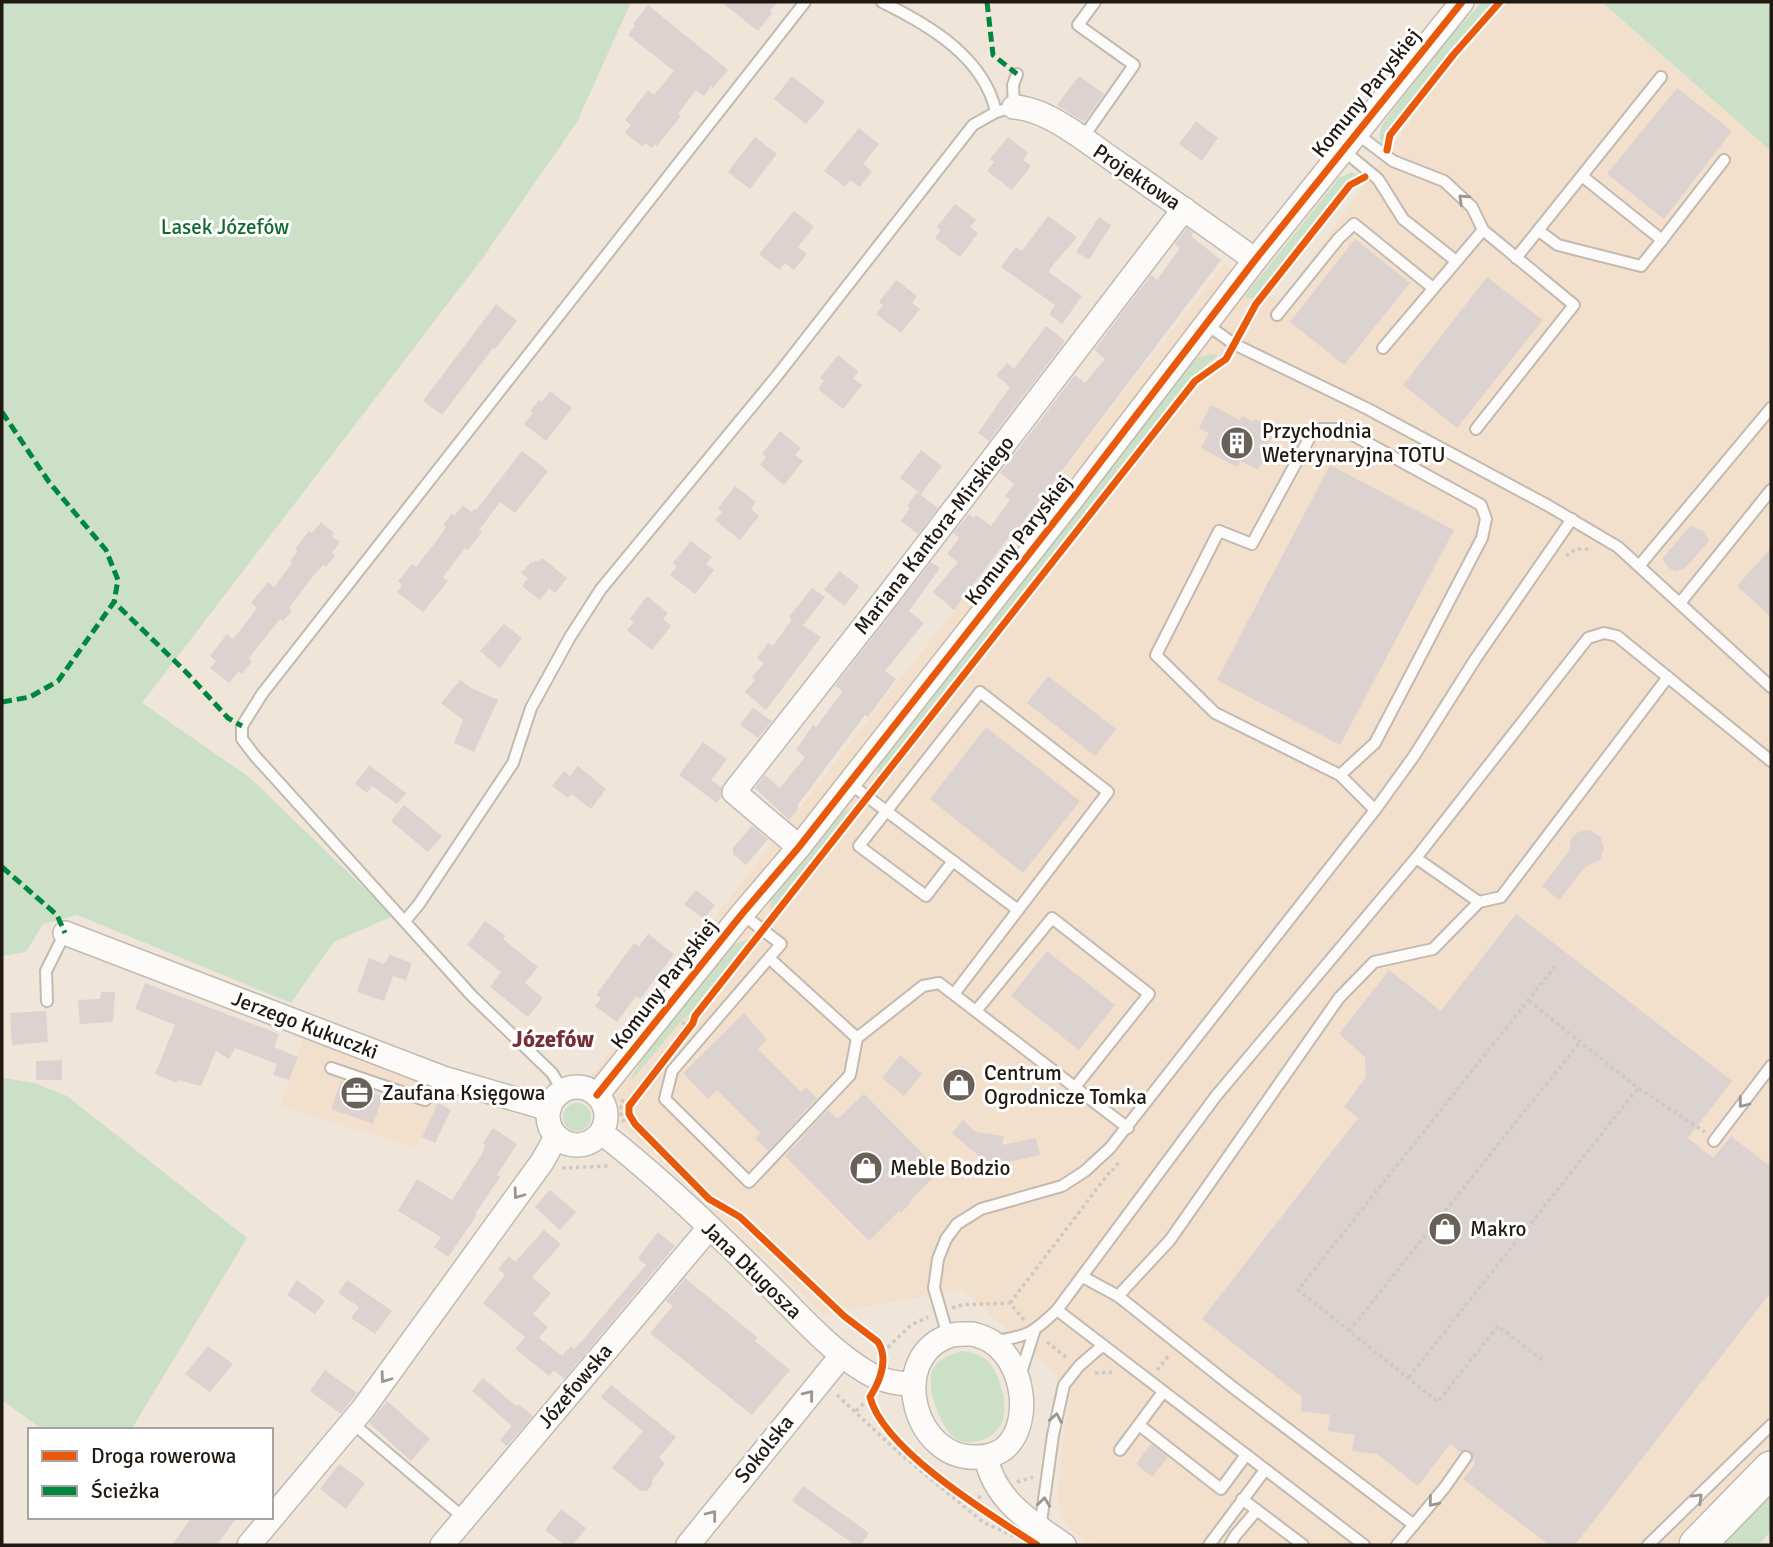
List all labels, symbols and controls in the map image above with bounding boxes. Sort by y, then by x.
street label: Komuny Paryskiej [1306,23,1426,163]
street label: Projektowa [1088,138,1186,216]
one-way arrow [1458,195,1471,207]
park label: Lasek Józefów [161,214,289,240]
place label: Przychodnia Weterynaryjna TOTU [1262,418,1446,468]
building icon: Przychodnia Weterynaryjna TOTU [1218,424,1256,462]
street label: Mariana Kantora-Mirskiego [848,430,1020,640]
street label: Komuny Paryskiej [959,469,1077,611]
street label: Komuny Paryskiej [605,913,723,1055]
street label: Jerzego Kukuczki [228,985,382,1065]
district label: Józefów [512,1025,594,1054]
place label: Centrum Ogrodnicze Tomka [984,1060,1147,1110]
shop icon: Centrum Ogrodnicze Tomka [940,1066,978,1104]
office icon: Zaufana Księgowa [338,1074,376,1112]
place label: Zaufana Księgowa [382,1080,545,1106]
one-way arrow [1738,1096,1751,1108]
shop icon: Meble Bodzio [847,1149,885,1187]
place label: Meble Bodzio [890,1155,1010,1181]
one-way arrow [514,1186,527,1199]
shop icon: Makro [1426,1210,1464,1248]
street label: Jana Długosza [696,1216,808,1324]
place label: Makro [1470,1216,1526,1242]
street label: Józefowska [532,1338,618,1434]
one-way arrow [381,1370,393,1383]
one-way arrow [801,1390,813,1403]
street label: Sokolska [729,1410,799,1488]
one-way arrow [1048,1412,1063,1424]
legend [28,1428,273,1519]
text: Droga rowerowa [91,1443,236,1469]
text: Ścieżka [91,1478,160,1504]
one-way arrow [1429,1493,1441,1506]
one-way arrow [1689,1494,1702,1507]
one-way arrow [1037,1496,1052,1507]
one-way arrow [703,1511,716,1523]

